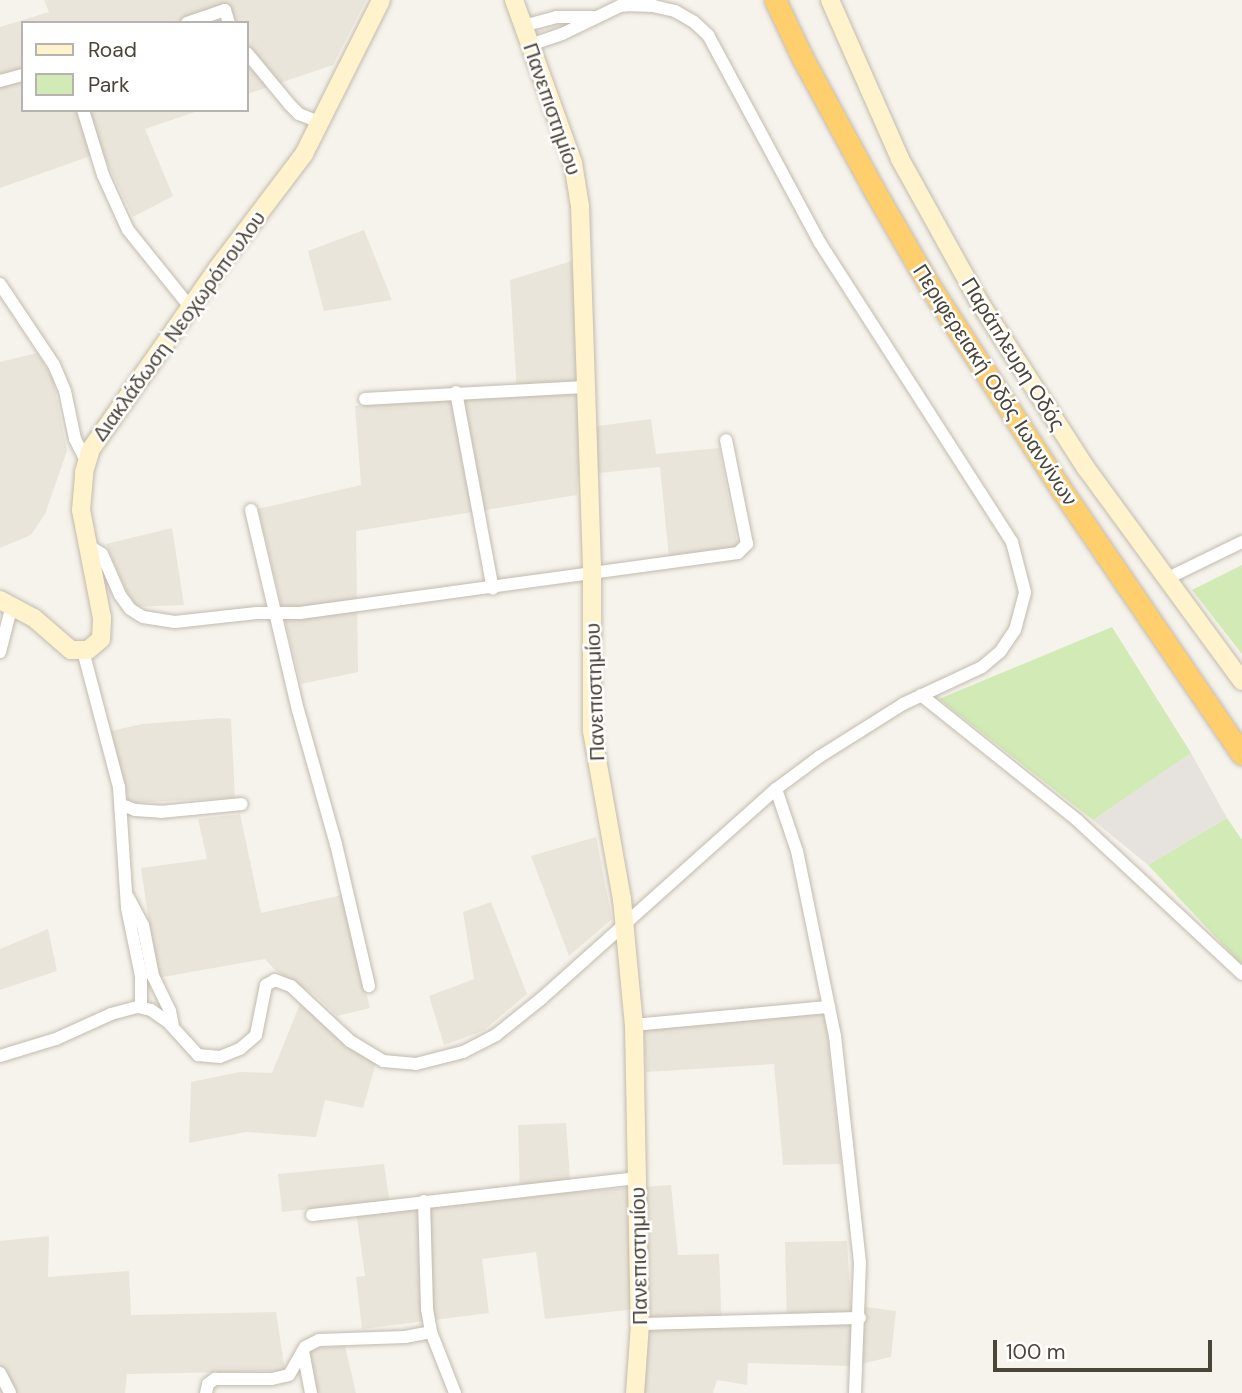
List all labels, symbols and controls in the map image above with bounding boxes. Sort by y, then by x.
legend [21,21,248,112]
text: Road [88,36,137,64]
street label: Πανεπιστημίου [518,40,586,178]
text: Park [88,71,129,99]
street label: Διακλάδωση Νεοχωρόπουλου [87,206,271,446]
street label: Περιφερειακή Οδός Ιωαννίνων [907,260,1083,510]
street label: Παράπλευρη Οδός [956,273,1070,435]
street label: Πανεπιστημίου [580,622,610,762]
street label: Πανεπιστημίου [625,1187,653,1325]
scale bar [997,1326,1216,1370]
text: 100 m [1006,1338,1066,1366]

